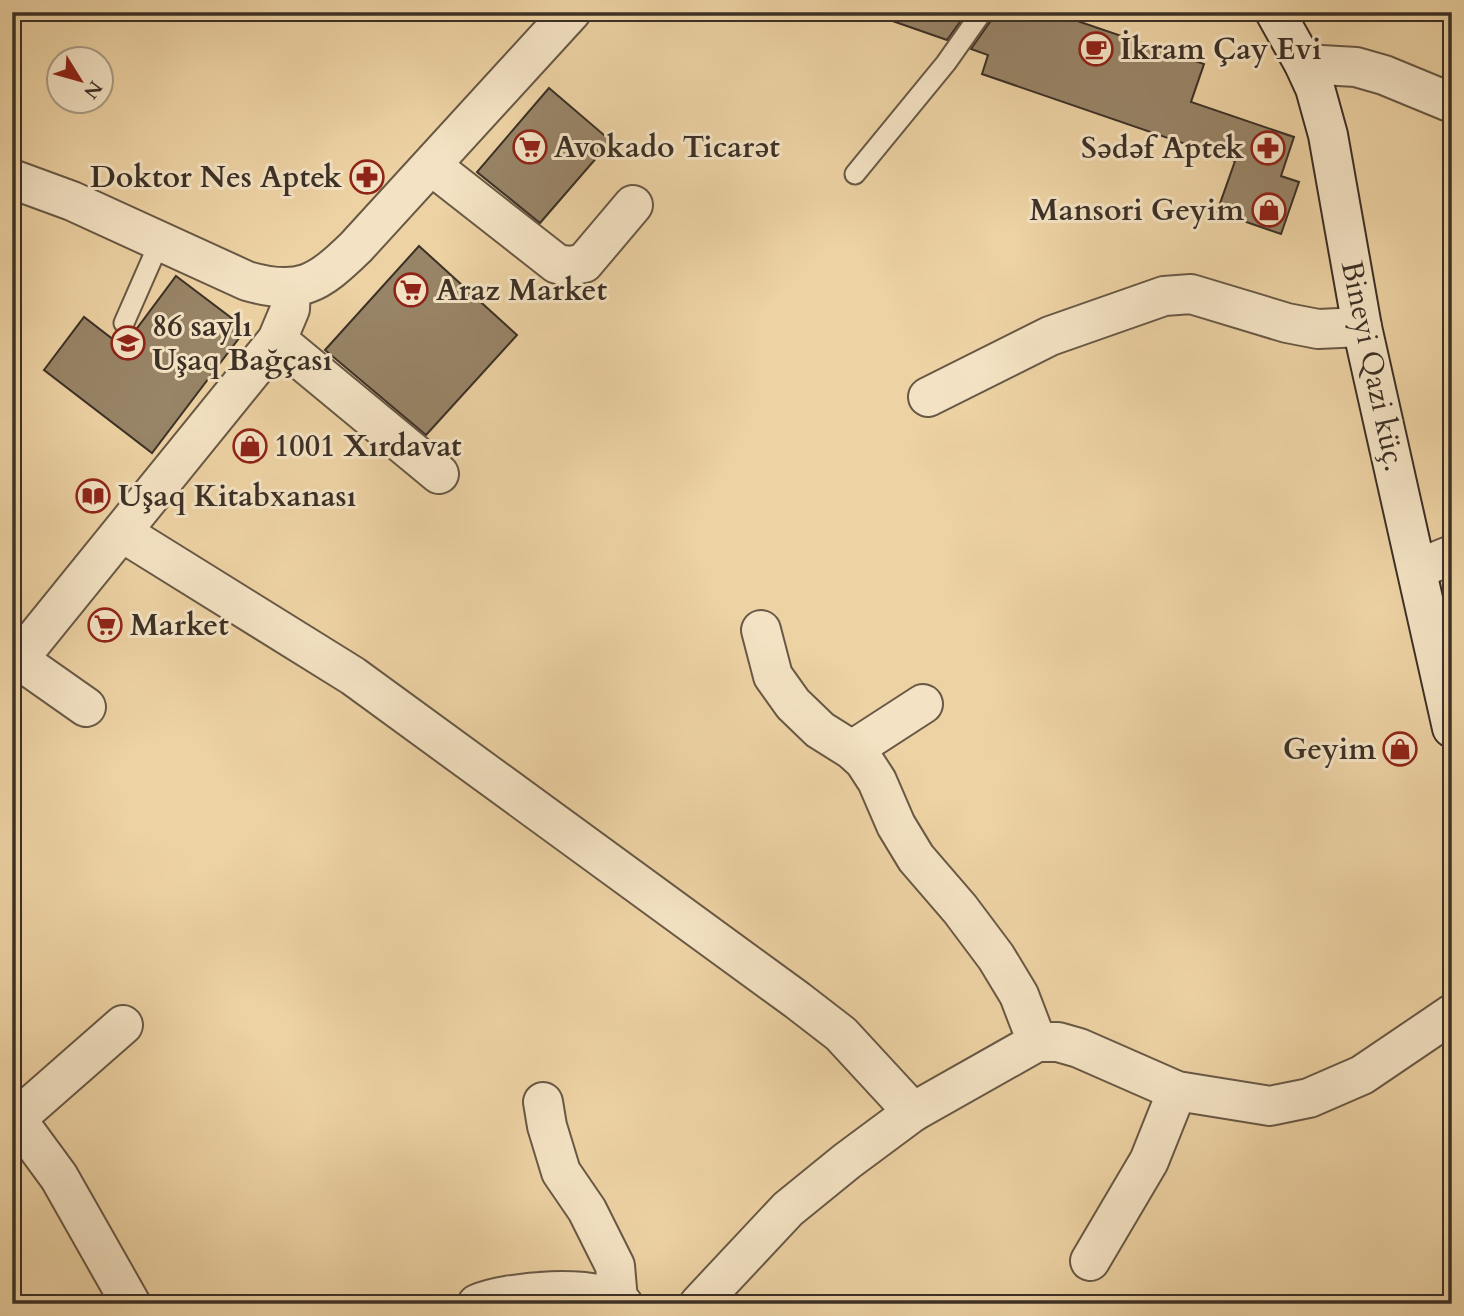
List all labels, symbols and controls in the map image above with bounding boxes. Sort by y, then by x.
place label: İkram Çay Evi [1120,29,1321,70]
cafe icon: İkram Çay Evi [1077,30,1115,68]
north arrow [46,46,116,116]
text: N [77,75,108,104]
place label: Avokado Ticarət [554,127,780,168]
supermarket icon: Avokado Ticarət [511,128,549,166]
place label: Sədəf Aptek [1081,128,1244,169]
pharmacy icon: Sədəf Aptek [1249,129,1287,167]
place label: Doktor Nes Aptek [90,157,342,198]
pharmacy icon: Doktor Nes Aptek [348,158,386,196]
place label: Mansori Geyim [1030,190,1244,231]
shop icon: Mansori Geyim [1250,191,1288,229]
street label: Bineyi Qazi küç. [1331,257,1415,475]
place label: Araz Market [436,270,607,311]
supermarket icon: Araz Market [392,271,430,309]
place label: 86 saylı Uşaq Bağçası [152,306,332,381]
school or university icon: 86 saylı Uşaq Bağçası [109,324,147,362]
place label: 1001 Xırdavat [274,426,462,467]
shop icon: 1001 Xırdavat [231,427,269,465]
place label: Uşaq Kitabxanası [118,476,356,517]
library icon: Uşaq Kitabxanası [74,477,112,515]
place label: Market [130,605,229,646]
supermarket icon: Market [86,606,124,644]
place label: Geyim [1283,729,1376,770]
shop icon: Geyim [1381,730,1419,768]

